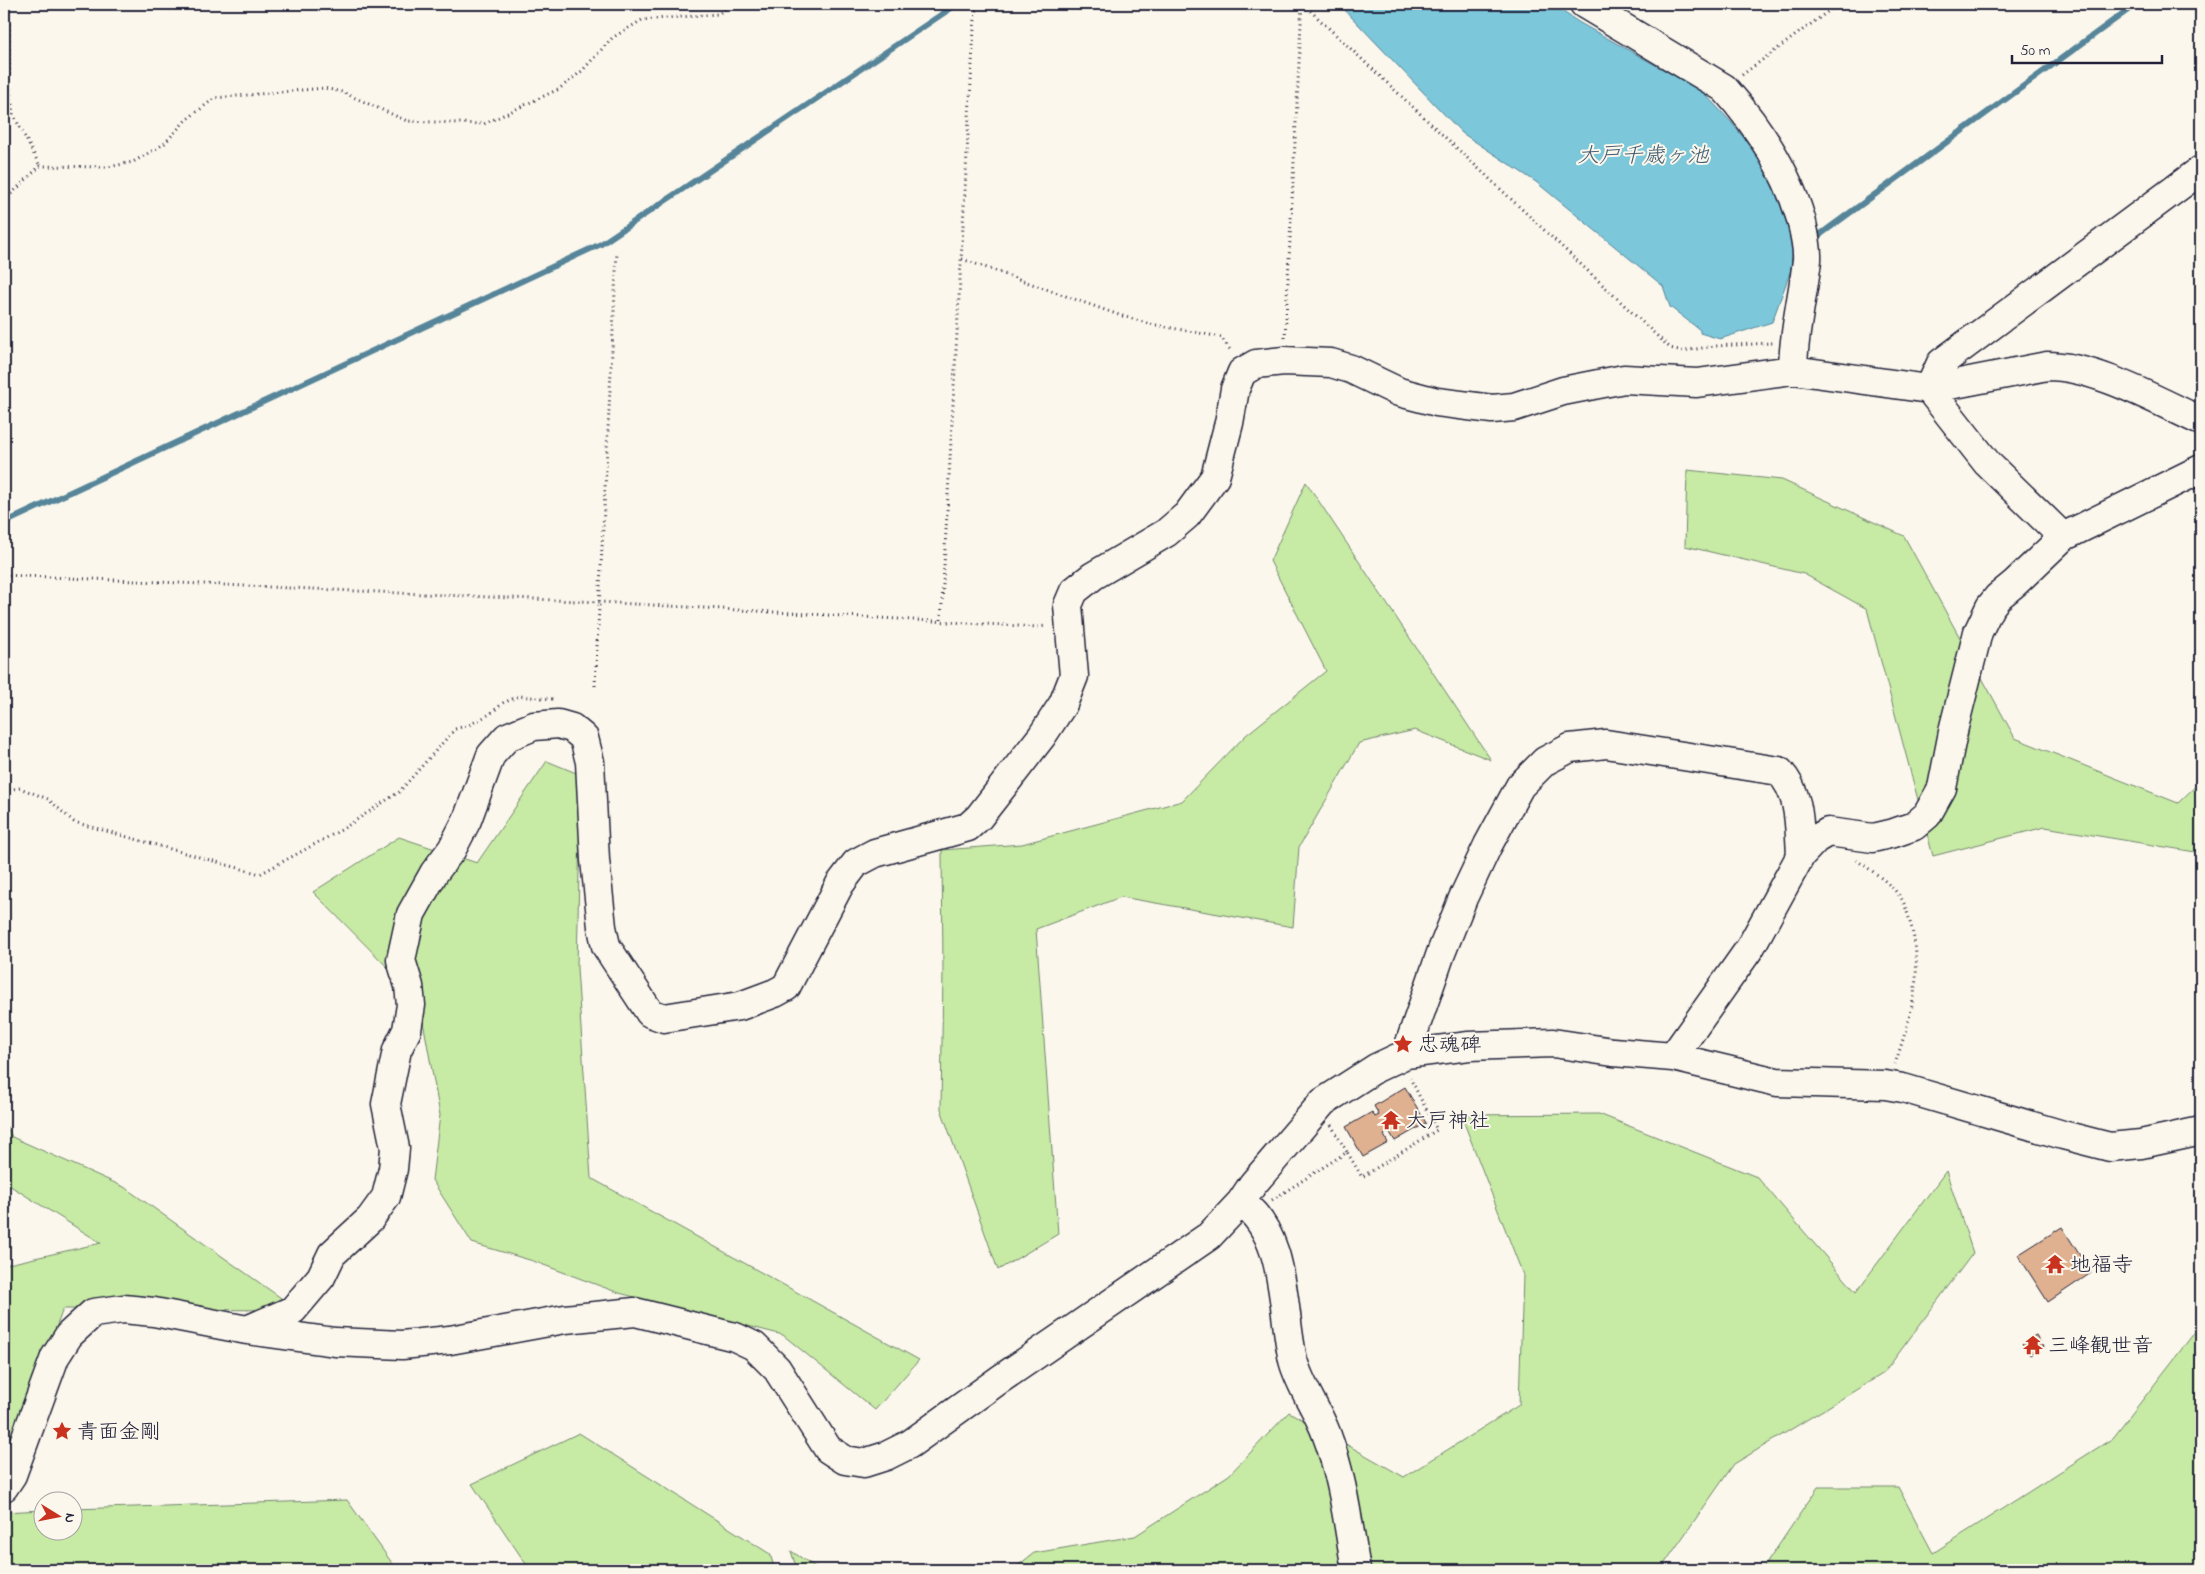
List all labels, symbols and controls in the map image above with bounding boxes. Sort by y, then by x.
scale bar [2012,32,2162,64]
text: 50 m [2020,40,2051,62]
water label: 大戸千歳ヶ池 [1577,141,1710,173]
place label: 忠魂碑 [1418,1031,1481,1061]
place icon: 忠魂碑 [1392,1033,1414,1055]
place label: 大戸神社 [1406,1107,1490,1137]
temple icon: 大戸神社 [1380,1109,1402,1131]
place label: 地福寺 [2070,1251,2133,1281]
temple icon: 地福寺 [2044,1253,2066,1275]
place label: 三峰観世音 [2048,1332,2153,1362]
temple icon: 三峰観世音 [2022,1334,2044,1356]
place label: 青面金剛 [77,1418,161,1448]
place icon: 青面金剛 [51,1420,73,1442]
north arrow [32,1492,82,1542]
text: N [58,1512,80,1524]

